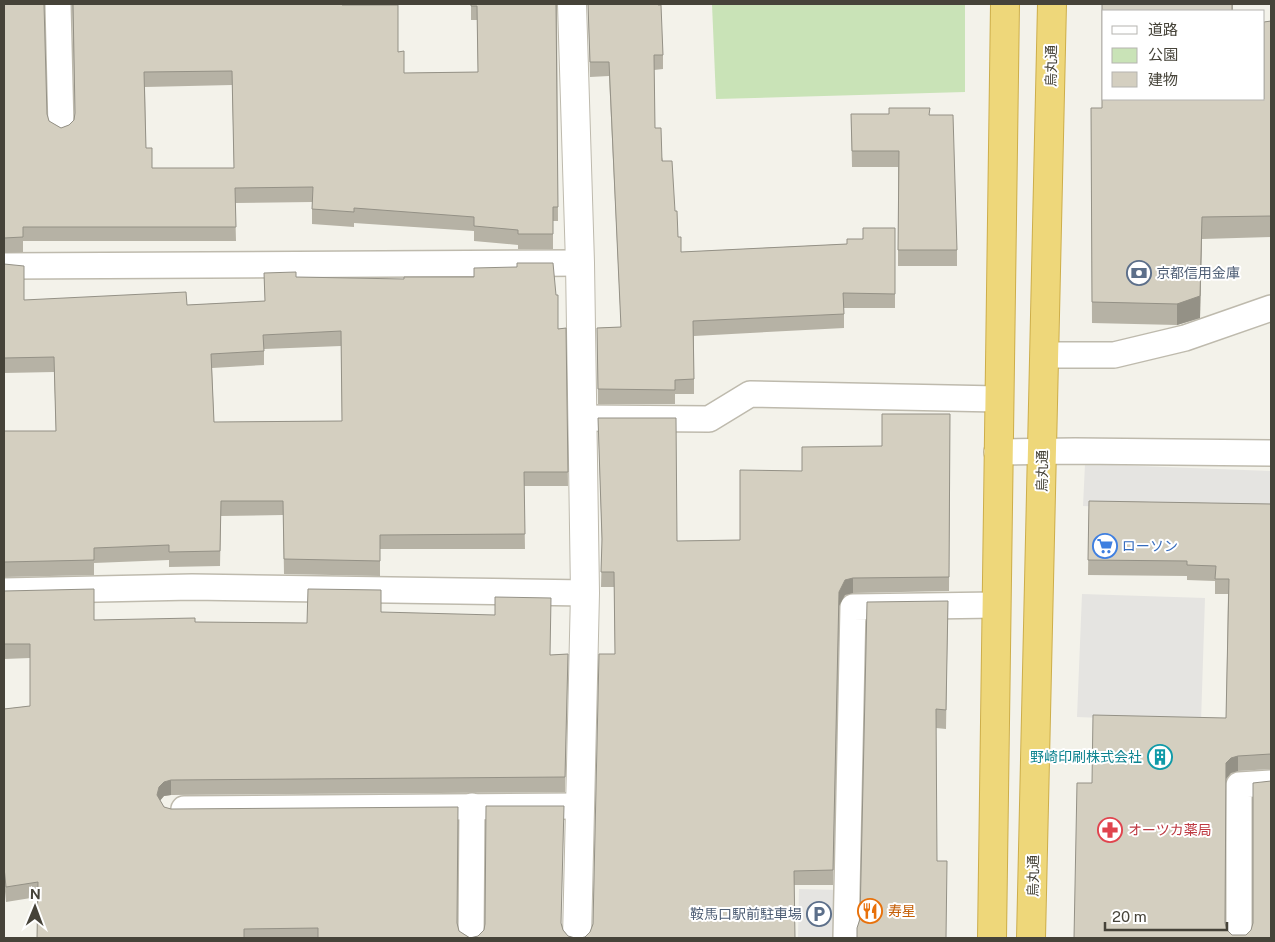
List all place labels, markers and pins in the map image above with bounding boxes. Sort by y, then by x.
bank icon: 京都信用金庫 [1126,260,1152,286]
place label: 京都信用金庫 [1156,265,1240,281]
supermarket icon: ローソン [1092,533,1118,559]
place label: ローソン [1122,538,1178,554]
building icon: 野崎印刷株式会社 [1147,744,1173,770]
place label: 野崎印刷株式会社 [1030,749,1142,765]
pharmacy icon: オーツカ薬局 [1097,817,1123,843]
place label: オーツカ薬局 [1128,822,1212,838]
restaurant icon: 寿星 [857,898,883,924]
parking icon: 鞍馬口駅前駐車場 [806,901,832,927]
place label: 寿星 [888,903,916,919]
place label: 鞍馬口駅前駐車場 [690,906,802,922]

